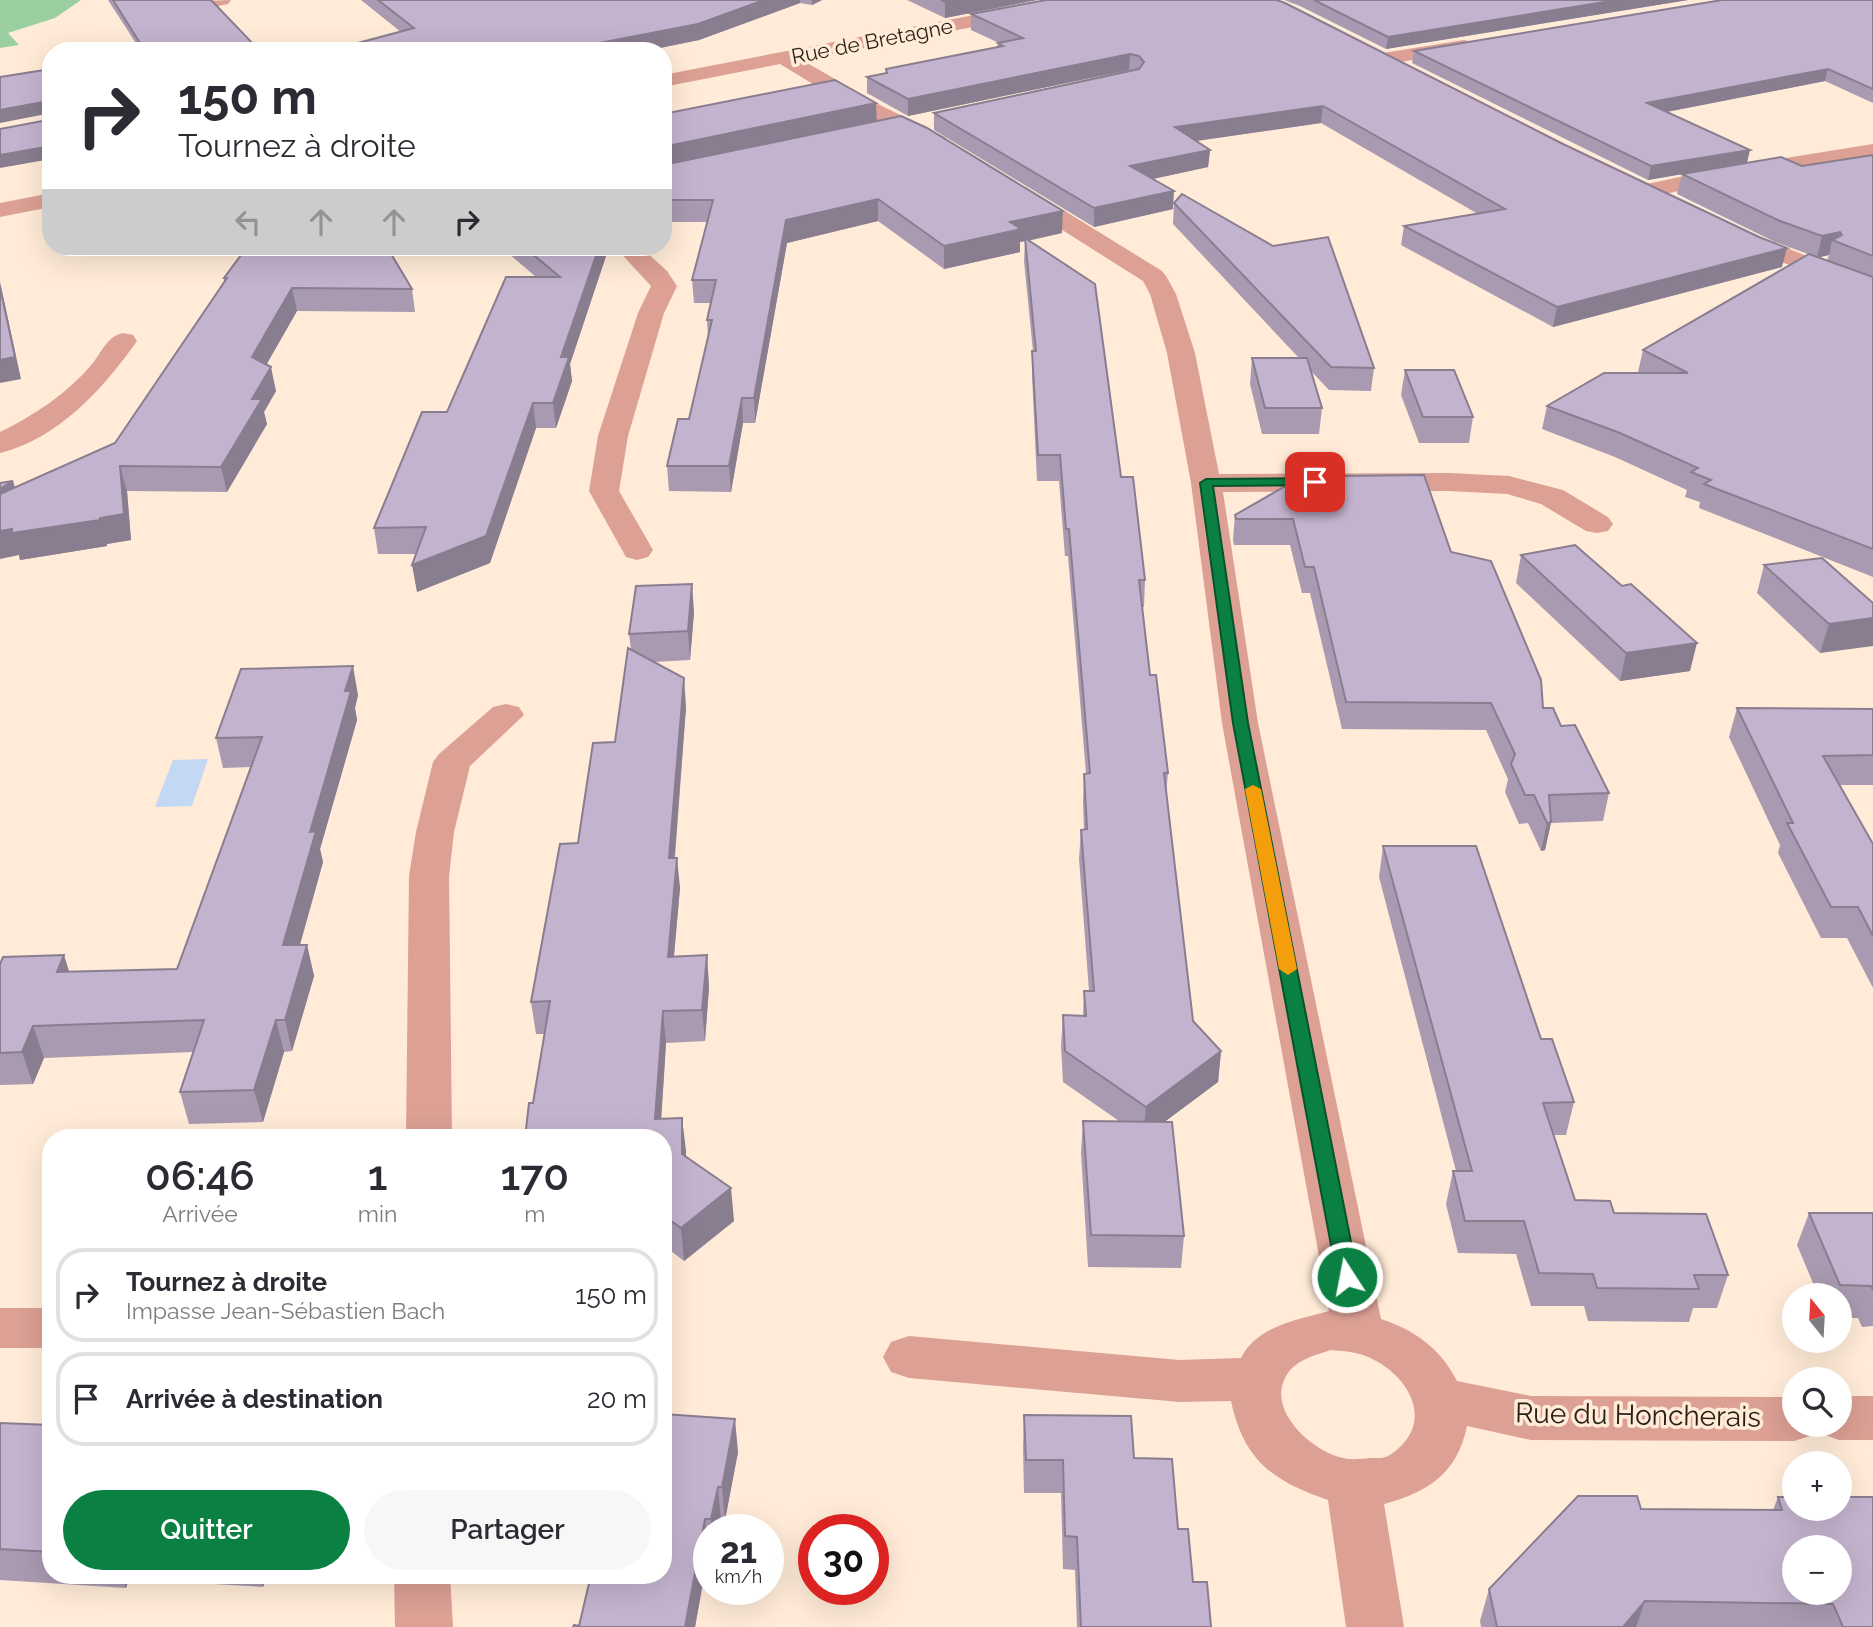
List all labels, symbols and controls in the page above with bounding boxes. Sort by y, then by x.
street label: Rue de Bretagne [789,13,955,69]
text: 150 m [178,68,317,125]
icon: right [63,70,154,161]
text: Tournez à droite [178,127,416,164]
icon: left [229,203,267,241]
icon: ahead [302,203,340,241]
icon: ahead [375,203,413,241]
icon: right [448,203,486,241]
pin [1285,452,1345,512]
icon: arrive [1296,463,1334,501]
text: 06:46 [145,1151,255,1200]
text: 1 [368,1151,388,1200]
text: 170 [500,1151,569,1200]
text: Arrivée [162,1200,238,1227]
text: min [358,1200,397,1227]
text: m [524,1200,545,1227]
position arrow [1310,1240,1384,1314]
text: Tournez à droite [126,1267,327,1297]
icon: right [67,1276,105,1314]
text: 150 m [575,1280,647,1310]
north arrow [1782,1283,1852,1353]
map controls [1782,1283,1852,1605]
text: Impasse Jean-Sébastien Bach [126,1297,445,1324]
button: search [1782,1367,1852,1437]
icon: arrive [67,1380,105,1418]
text: Arrivée à destination [126,1384,383,1414]
text: 20 m [587,1384,647,1414]
street label: Rue du Honcherais [1515,1396,1761,1434]
button: + [1782,1451,1852,1521]
button: Quitter [63,1490,350,1570]
button: Partager [364,1490,651,1570]
speed limit sign: 30 [798,1514,889,1605]
text: 21 [720,1530,757,1571]
button: − [1782,1535,1852,1605]
text: km/h [715,1566,762,1587]

